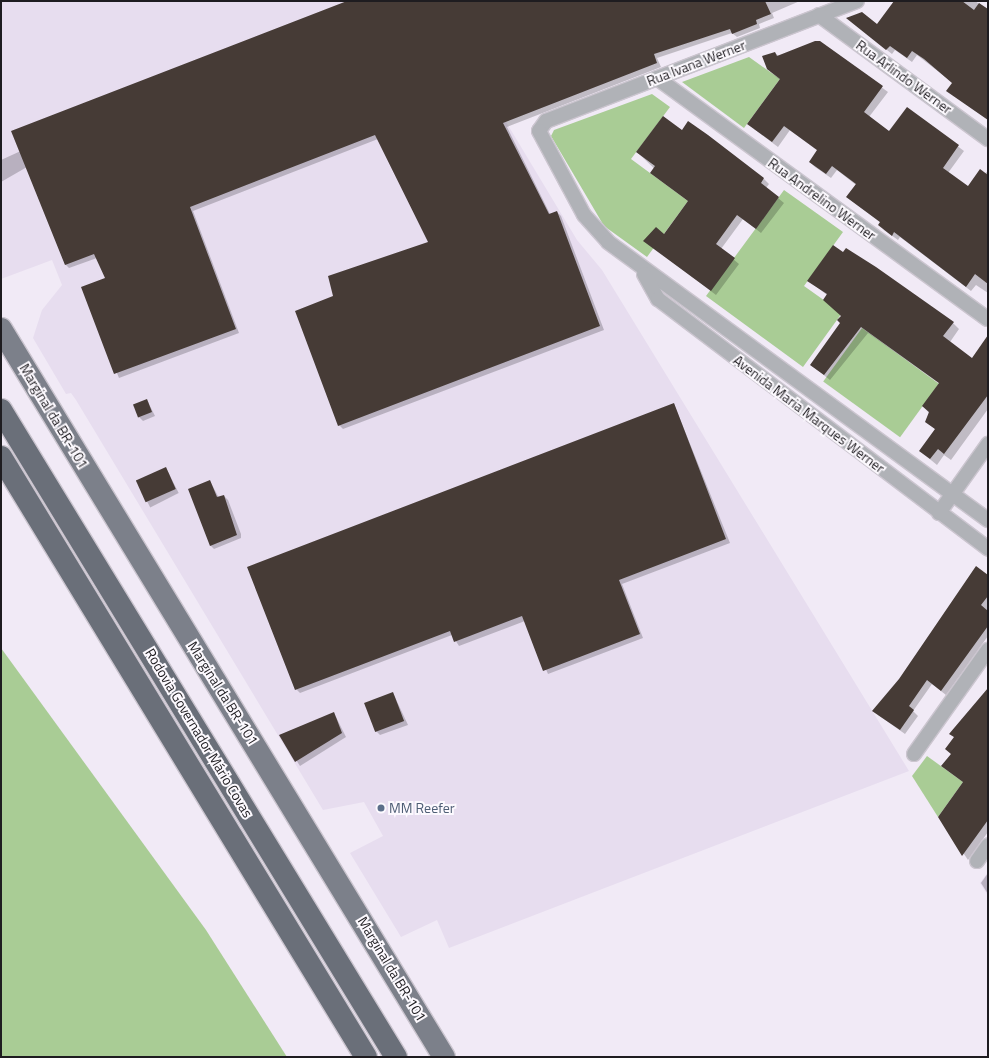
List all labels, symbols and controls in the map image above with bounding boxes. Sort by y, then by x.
street label: Rua Ivana Werner [644,36,748,90]
street label: Rua Arlindo Werner [853,37,955,117]
street label: Rua Andrelino Werner [765,154,879,244]
street label: Avenida Maria Marques Werner [730,352,888,476]
street label: Marginal da BR-101 [16,361,92,471]
street label: Marginal da BR-101 [184,638,262,748]
street label: Rodovia Governador Mário Covas [142,645,256,821]
place label: MM Reefer [389,800,455,816]
marker: MM Reefer [376,803,386,813]
street label: Marginal da BR-101 [354,914,430,1024]

